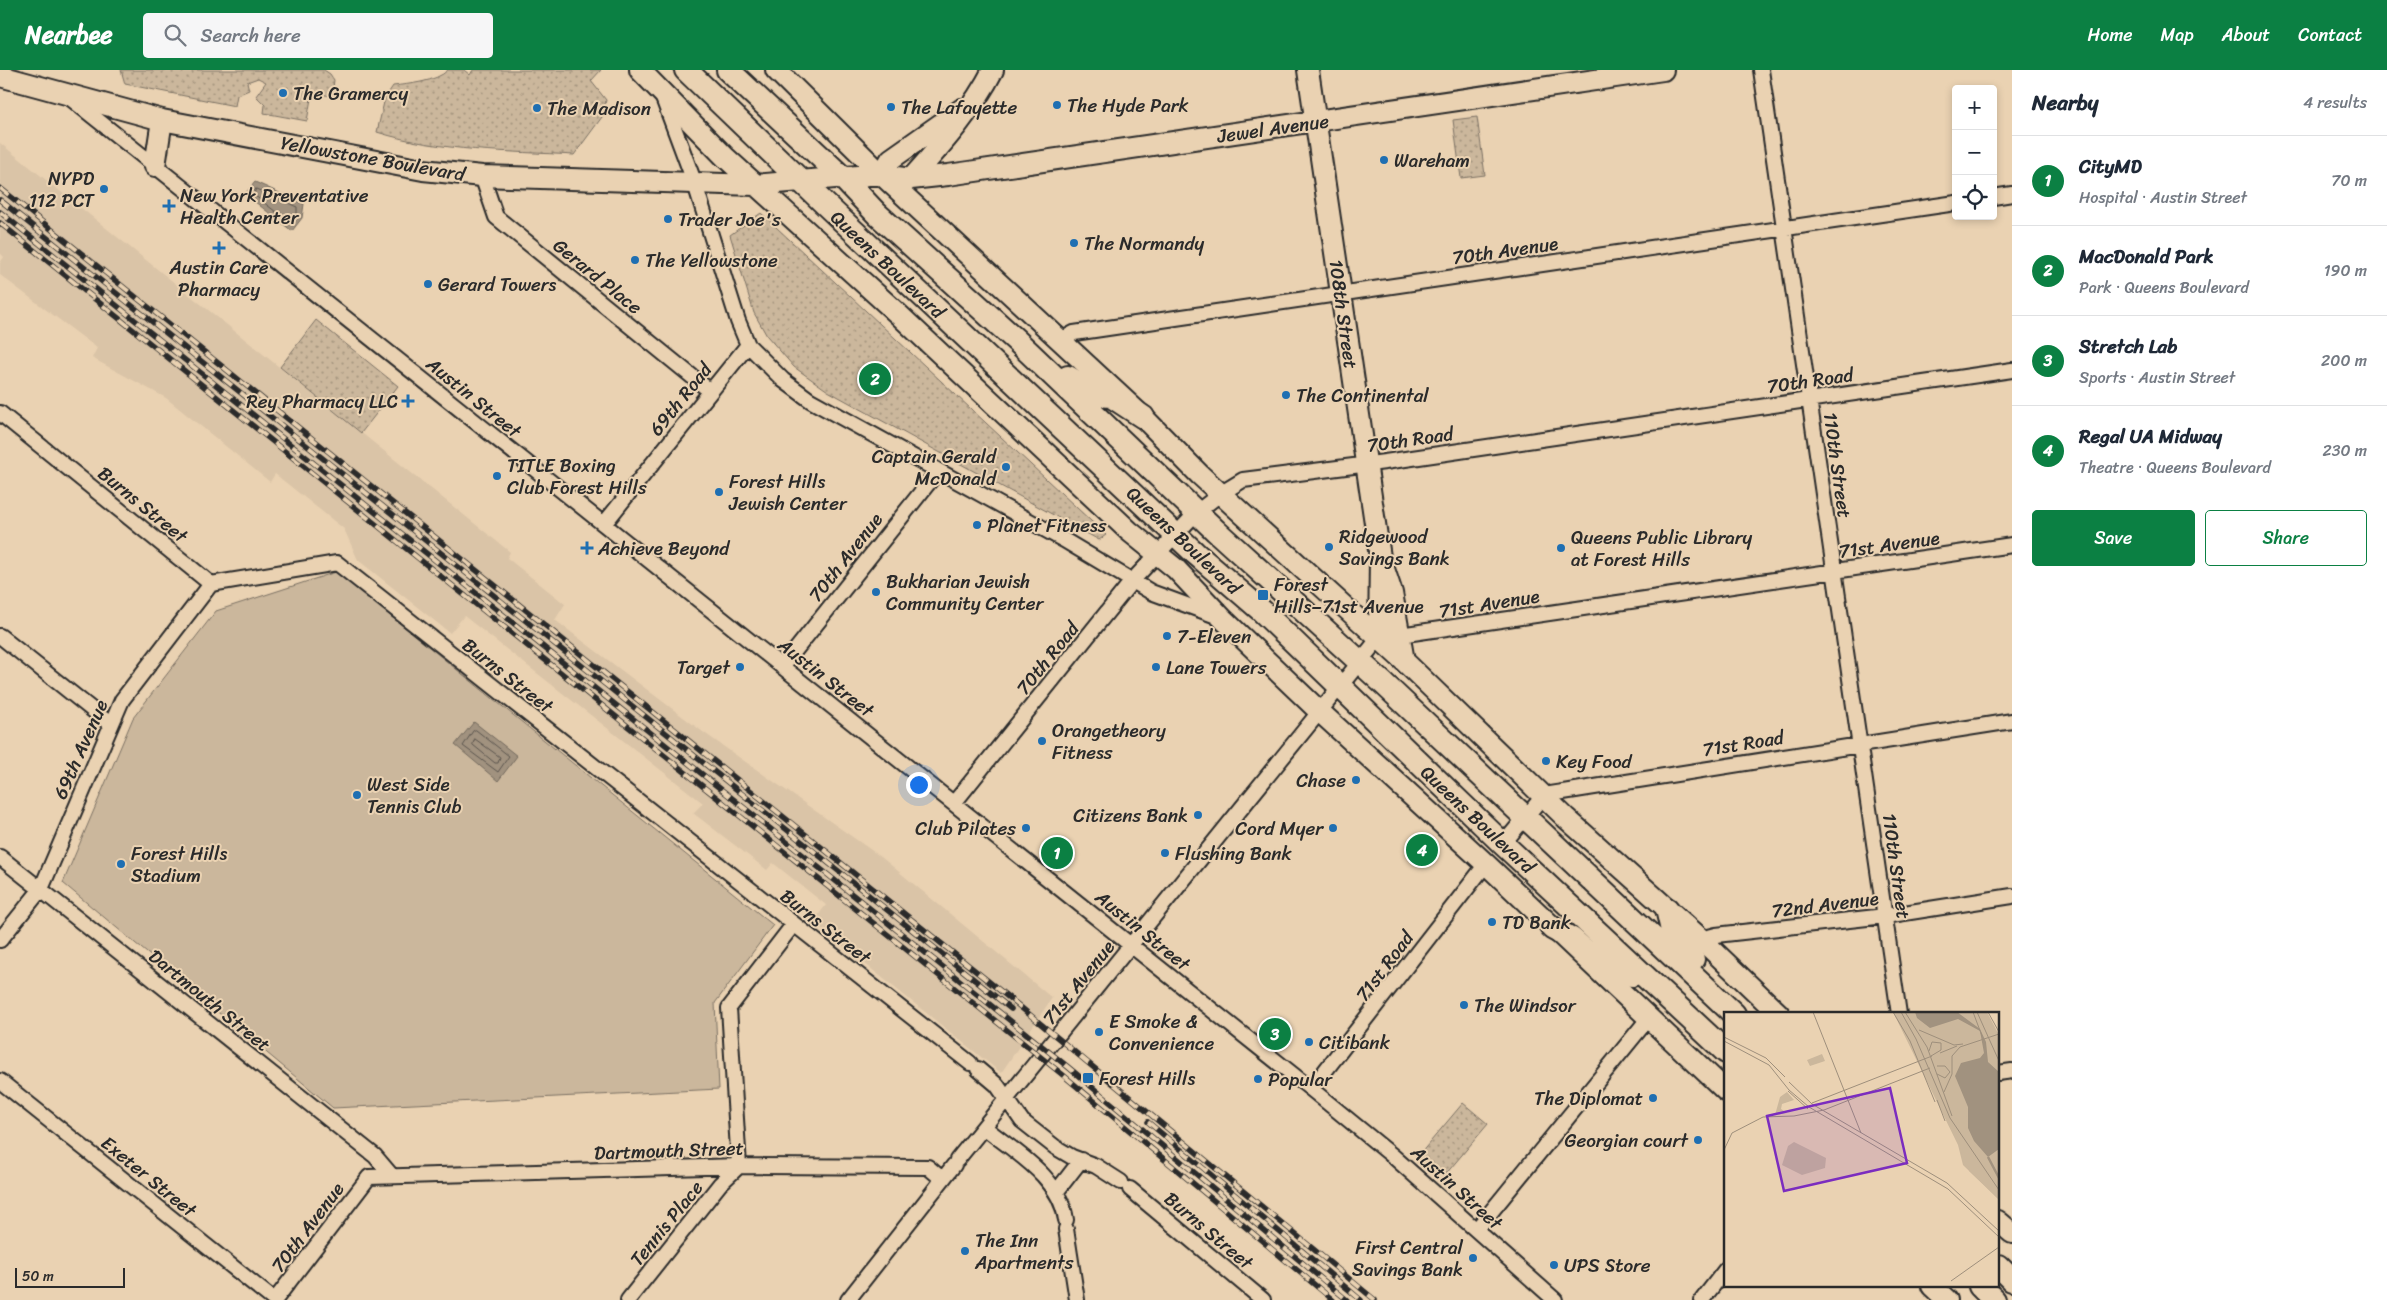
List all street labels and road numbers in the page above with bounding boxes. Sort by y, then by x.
street label: Jewel Avenue [1214,104,1331,153]
street label: Yellowstone Boulevard [278,126,470,191]
street label: Queens Boulevard [822,202,954,328]
street label: 70th Avenue [1450,227,1560,274]
street label: Gerard Place [546,230,650,323]
street label: 108th Street [1320,257,1368,371]
street label: Austin Street [418,348,530,447]
street label: 69th Road [640,354,722,443]
street label: 70th Road [1765,358,1857,403]
street label: 110th Street [1814,410,1861,520]
street label: 70th Road [1365,417,1457,462]
street label: Burns Street [90,458,196,552]
street label: Queens Boulevard [1118,478,1250,604]
street label: 70th Avenue [800,505,891,610]
street label: 71st Avenue [1836,521,1942,568]
street label: 71st Avenue [1436,579,1542,628]
street label: 70th Road [1007,613,1089,702]
street label: Austin Street [770,628,882,727]
street label: Burns Street [455,629,562,723]
street label: 69th Avenue [44,694,117,804]
street label: 71st Road [1700,720,1788,766]
street label: Queens Boulevard [1412,757,1544,883]
street label: 110th Street [1873,811,1920,921]
street label: Burns Street [773,880,880,974]
street label: Austin Street [1087,881,1199,980]
street label: 72nd Avenue [1770,882,1880,927]
street label: 71st Road [1347,922,1423,1009]
street label: 71st Avenue [1034,932,1123,1032]
street label: Dartmouth Street [141,940,278,1060]
street label: Exeter Street [93,1127,205,1226]
street label: Dartmouth Street [594,1131,744,1170]
street label: Austin Street [1402,1136,1511,1239]
street label: Tennis Place [621,1173,712,1274]
street label: 70th Avenue [262,1175,353,1280]
street label: Burns Street [1157,1183,1262,1279]

